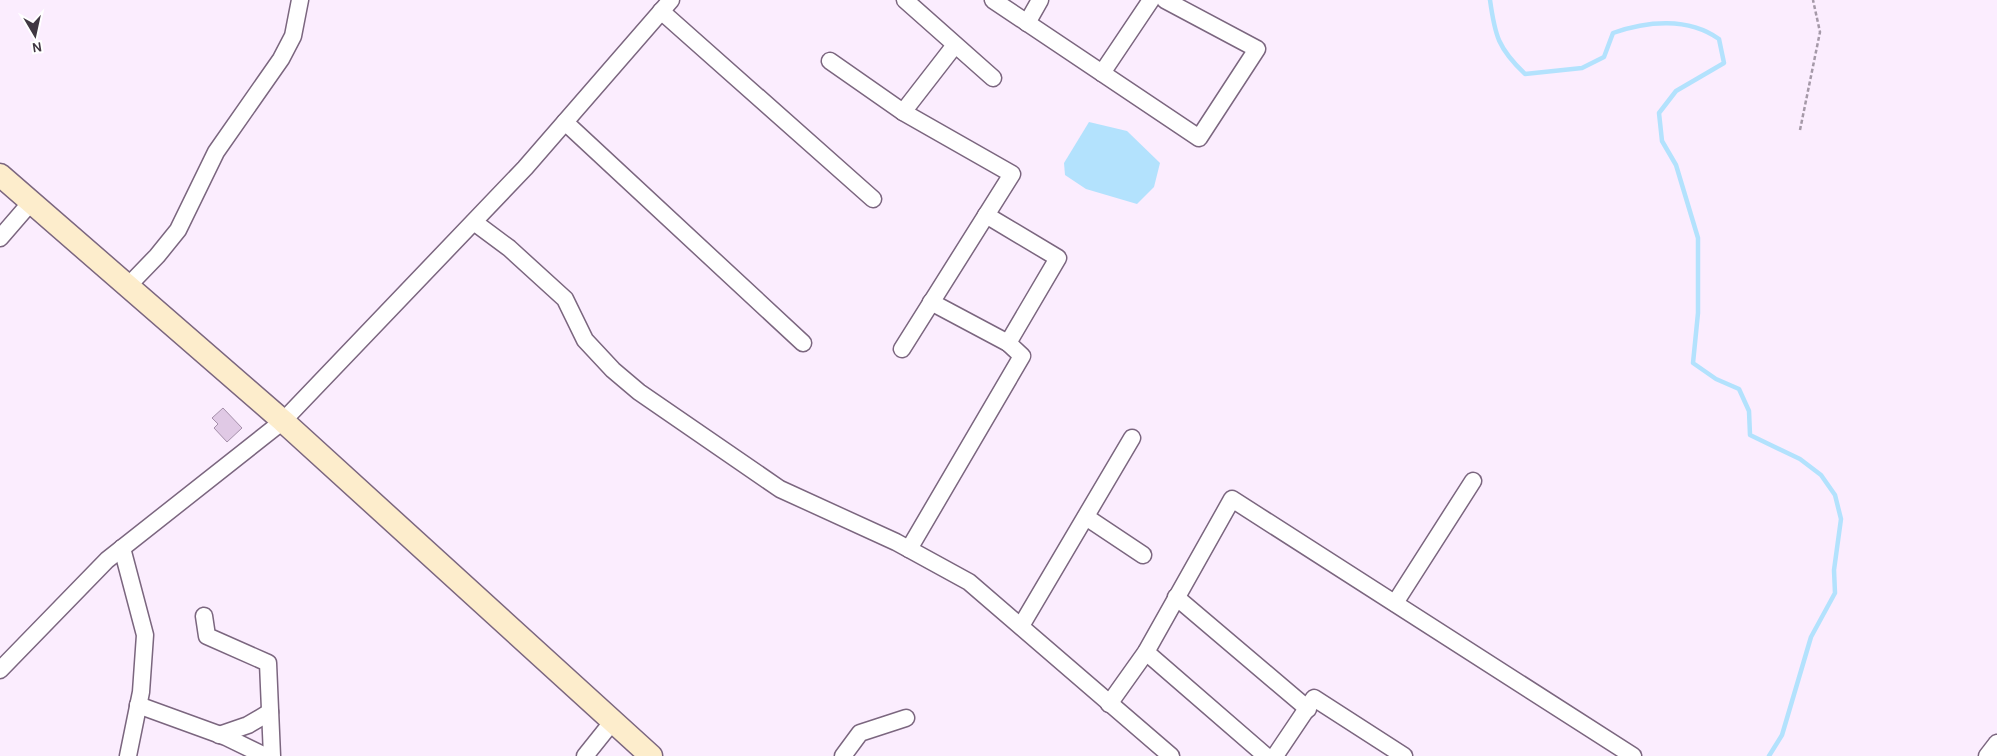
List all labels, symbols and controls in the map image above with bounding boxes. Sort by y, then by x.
north arrow [10,10,60,60]
text: N [31,38,43,57]

